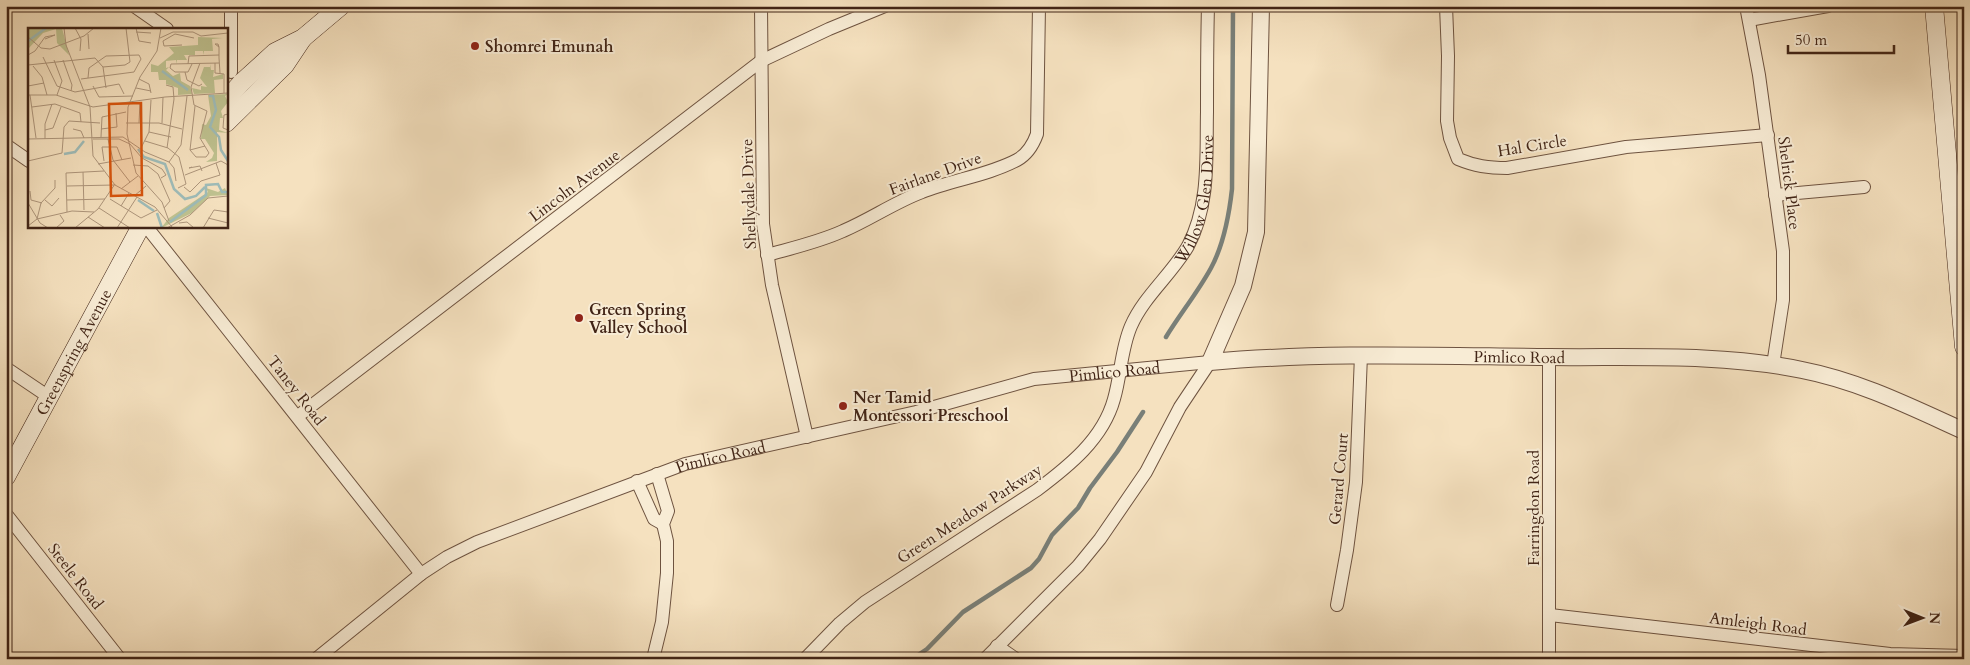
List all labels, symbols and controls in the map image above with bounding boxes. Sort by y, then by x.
scale bar [1788,22,1894,54]
inset map [28,28,228,228]
text: 50 m [1795,30,1827,50]
place label: Shomrei Emunah [485,36,613,58]
marker: Shomrei Emunah [469,40,481,52]
street label: Hal Circle [1496,130,1568,162]
street label: Willow Glen Drive [1169,135,1219,269]
street label: Shelrick Place [1772,135,1806,231]
street label: Shellydale Drive [736,138,762,250]
street label: Lincoln Avenue [525,144,625,227]
street label: Fairlane Drive [886,147,985,201]
street label: Greenspring Avenue [31,285,117,420]
place label: Green Spring Valley School [589,299,688,339]
marker: Green Spring Valley School [573,312,585,324]
street label: Pimlico Road [1473,346,1566,369]
street label: Taney Road [262,351,331,430]
street label: Pimlico Road [1068,357,1162,388]
place label: Ner Tamid Montessori Preschool [853,387,1009,427]
marker: Ner Tamid Montessori Preschool [837,400,849,412]
street label: Gerard Court [1324,432,1354,526]
street label: Pimlico Road [673,436,768,479]
street label: Farringdon Road [1523,450,1545,566]
street label: Green Meadow Parkway [893,458,1047,569]
street label: Steele Road [42,539,108,615]
north arrow [1898,592,1948,642]
street label: Amleigh Road [1708,607,1808,641]
text: N [1925,612,1944,624]

